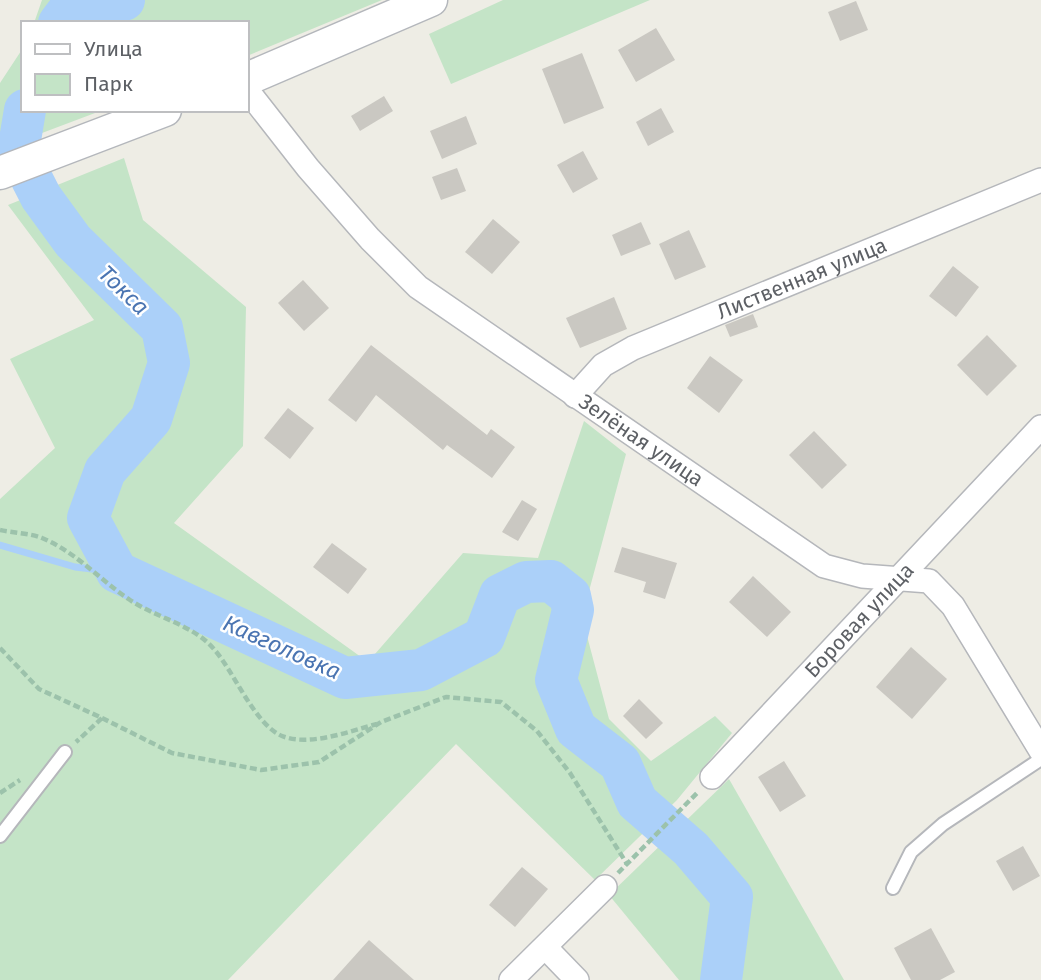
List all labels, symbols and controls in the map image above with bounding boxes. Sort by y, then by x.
legend [21,21,248,112]
text: Улица [84,36,143,62]
text: Парк [84,71,133,97]
street label: Лиственная улица [713,232,891,325]
water label: Токса [93,259,155,321]
street label: Зелёная улица [574,389,708,492]
street label: Боровая улица [799,558,919,683]
water label: Кавголовка [219,609,345,685]

